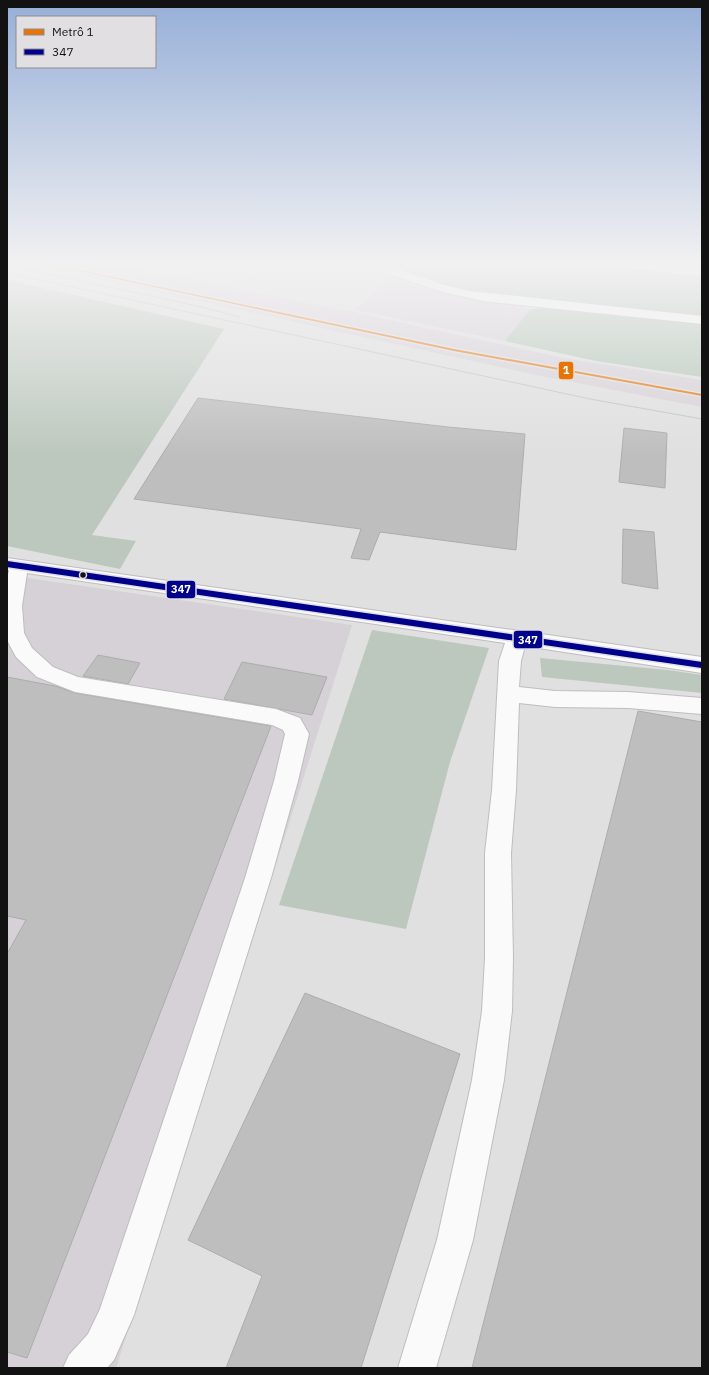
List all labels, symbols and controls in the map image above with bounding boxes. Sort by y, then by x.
legend [16,16,156,68]
text: Metrô 1 [52,24,94,39]
text: 347 [52,44,74,59]
line badge: 1 [558,361,574,380]
text: 1 [563,363,570,377]
unlabelled marker [78,570,88,580]
line badge: 347 [166,580,196,599]
text: 347 [171,582,191,596]
line badge: 347 [513,630,543,649]
text: 347 [518,633,538,647]

